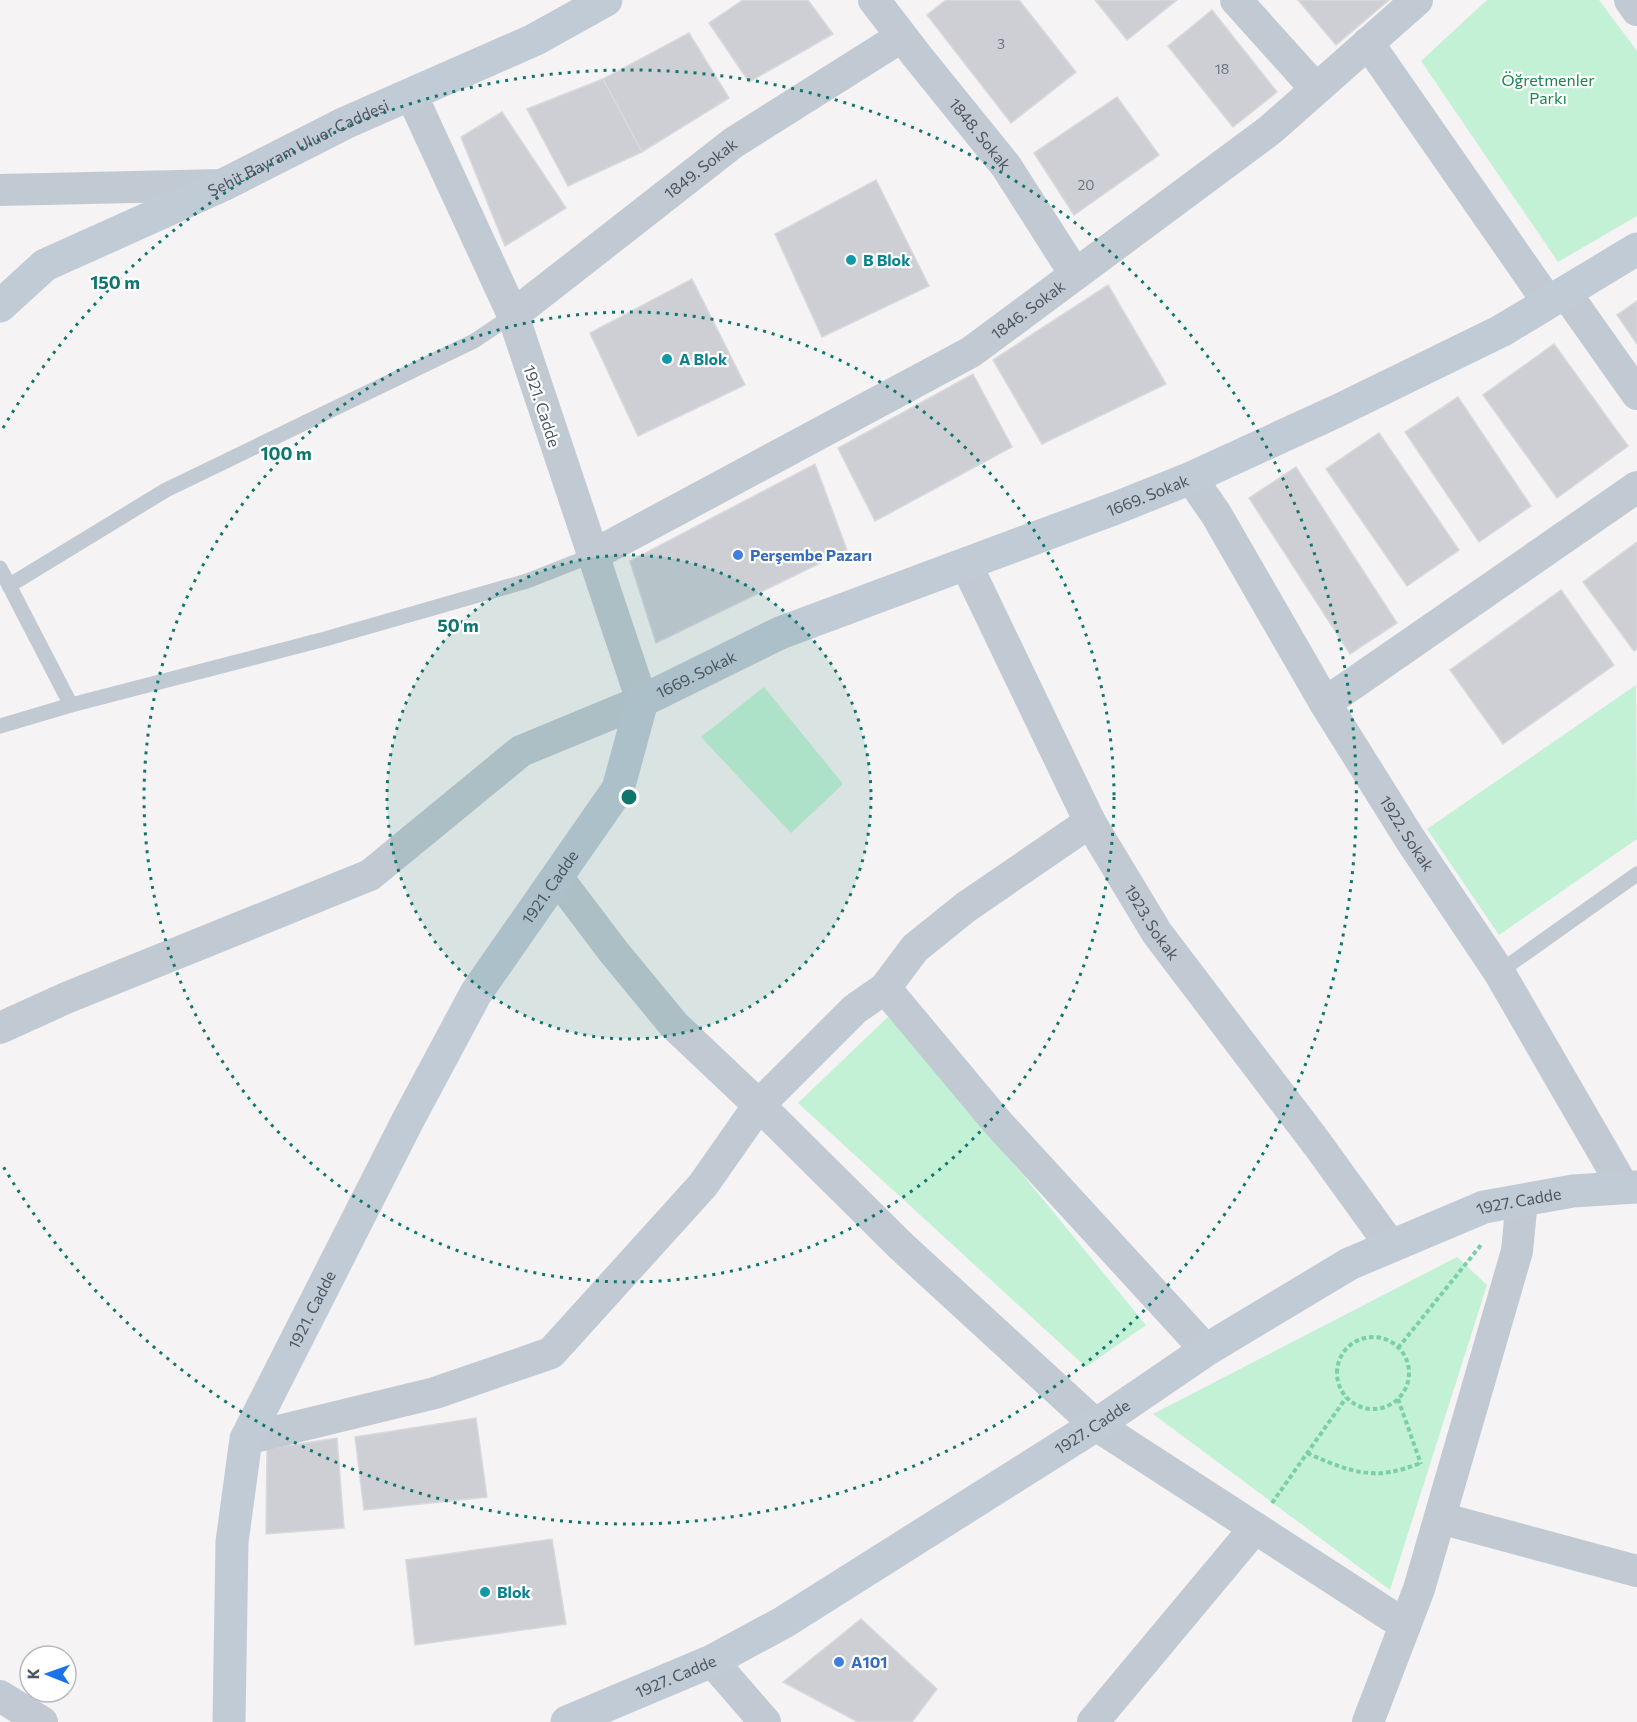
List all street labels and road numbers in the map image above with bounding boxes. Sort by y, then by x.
street label: 1848. Sokak [946,94,1016,174]
street label: Şehit Bayram Uluer Caddesi [204,95,392,200]
street label: 1849. Sokak [660,133,741,202]
street label: 1846. Sokak [987,276,1069,343]
street label: 1921. Cadde [520,362,565,449]
street label: 1669. Sokak [1104,470,1192,520]
street label: 1669. Sokak [653,646,740,702]
street label: 1922. Sokak [1376,792,1439,875]
street label: 1921. Cadde [517,846,582,927]
street label: 1923. Sokak [1121,881,1184,963]
street label: 1927. Cadde [1473,1183,1563,1218]
street label: 1921. Cadde [283,1267,339,1352]
street label: 1927. Cadde [1051,1395,1133,1458]
street label: 1927. Cadde [632,1650,719,1701]

